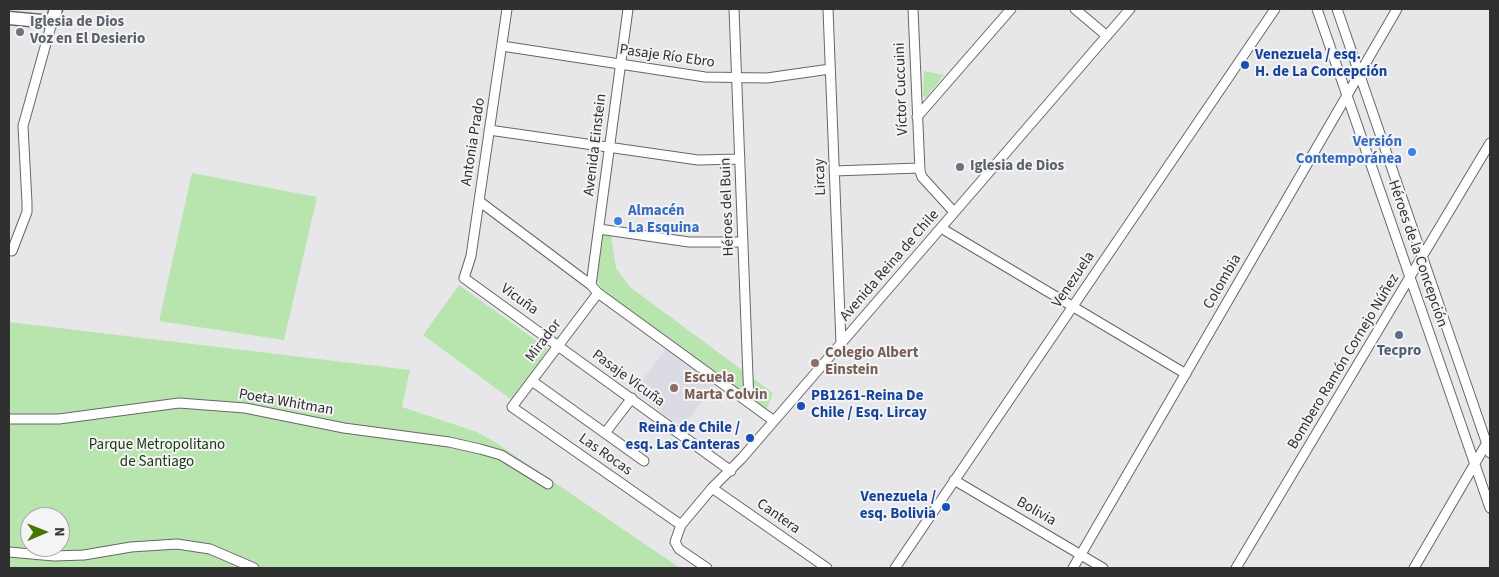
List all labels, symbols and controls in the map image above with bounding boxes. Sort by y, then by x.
place label: Iglesia de Dios Voz en El Desierio [30,14,145,49]
marker: Iglesia de Dios Voz en El Desierio [14,26,26,38]
street label: Pasaje Río Ebro [618,41,716,73]
street label: Víctor Cuccuini [891,42,913,136]
place label: Venezuela / esq. H. de La Concepción [1255,47,1387,82]
marker: Venezuela / esq. H. de La Concepción [1239,59,1251,71]
street label: Avenida Einstein [581,93,611,197]
street label: Antonia Prado [458,97,490,187]
place label: Versión Contemporánea [1296,134,1402,169]
marker: Versión Contemporánea [1406,146,1418,158]
street label: Héroes del Buin [717,157,739,257]
street label: Lircay [811,158,831,196]
place label: Iglesia de Dios [970,158,1064,176]
marker: Iglesia de Dios [954,161,966,173]
street label: Héroes de la Concepción [1383,178,1451,330]
place label: Almacén La Esquina [628,203,699,238]
street label: Avenida Reina de Chile [837,207,943,325]
marker: Almacén La Esquina [612,215,624,227]
street label: Venezuela [1049,249,1099,311]
street label: Colombia [1200,251,1246,313]
street label: Bombero Ramón Cornejo Núñez [1284,271,1404,453]
street label: Vicuña [497,280,541,320]
street label: Mirador [522,316,566,366]
marker: Tecpro [1393,329,1405,341]
place label: Tecpro [1377,343,1421,361]
place label: Colegio Albert Einstein [825,345,918,380]
street label: Pasaje Vicuña [588,347,668,411]
marker: Colegio Albert Einstein [809,357,821,369]
place label: Escuela Marta Colvin [684,370,768,405]
marker: Escuela Marta Colvin [668,382,680,394]
street label: Poeta Whitman [237,386,335,420]
place label: PB1261-Reina De Chile / Esq. Lircay [811,388,927,423]
marker: PB1261-Reina De Chile / Esq. Lircay [795,400,807,412]
place label: Reina de Chile / esq. Las Canteras [626,420,740,455]
street label: Las Rocas [575,430,635,480]
marker: Reina de Chile / esq. Las Canteras [744,432,756,444]
park label: Parque Metropolitano de Santiago [89,437,225,472]
place label: Venezuela / esq. Bolivia [860,489,936,524]
street label: Bolivia [1013,494,1059,530]
street label: Cantera [753,496,803,538]
marker: Venezuela / esq. Bolivia [940,501,952,513]
north arrow [20,507,70,557]
text: N [49,527,69,537]

